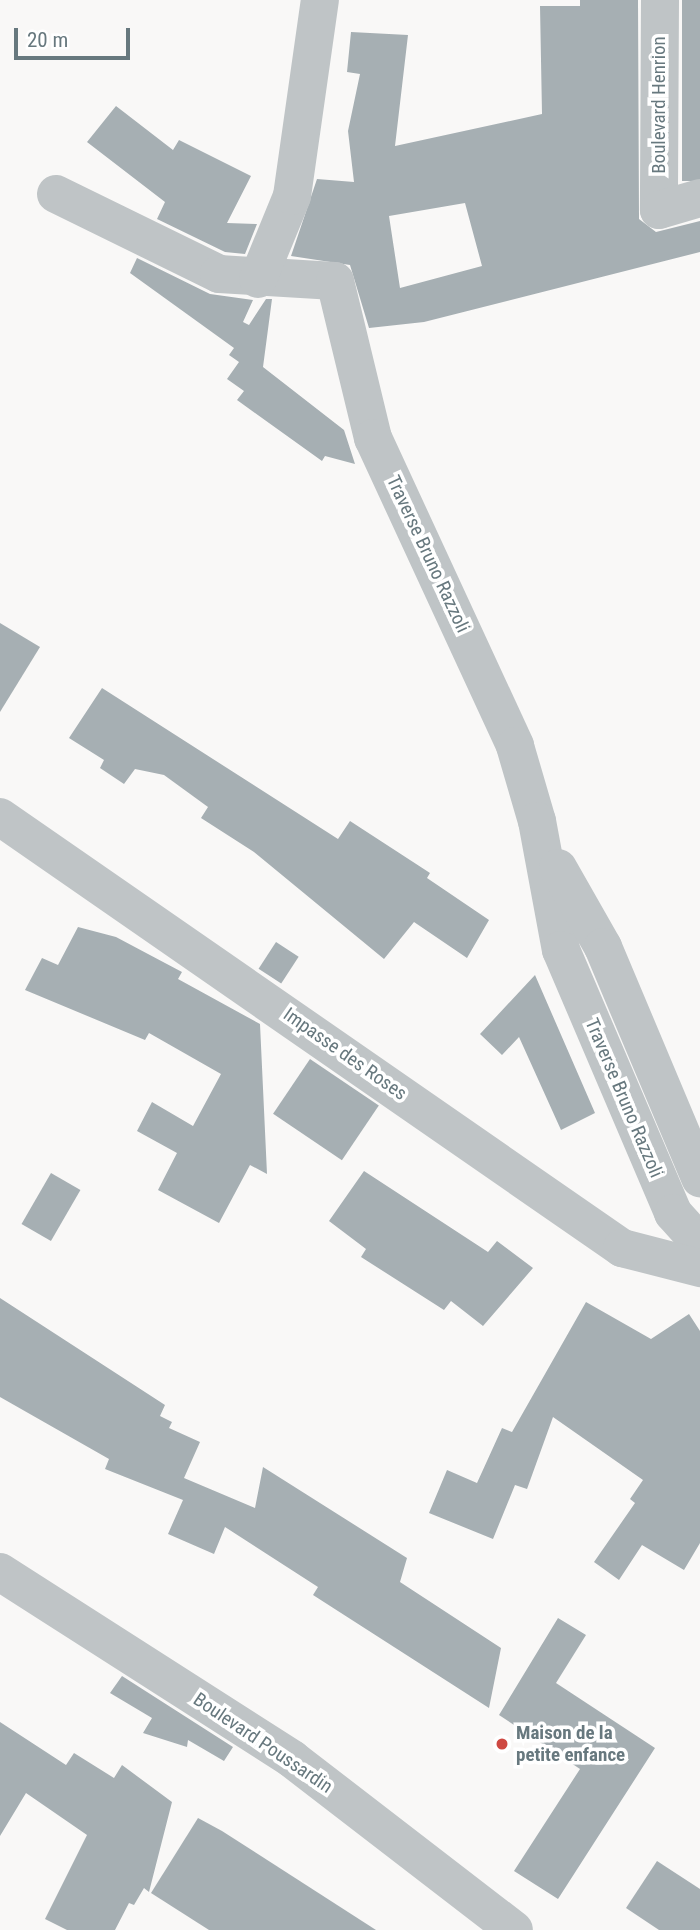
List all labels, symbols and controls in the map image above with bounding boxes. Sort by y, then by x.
scale bar [18,14,133,58]
text: 20 m [27,28,68,52]
street label: Boulevard Henrion [648,36,670,174]
street label: Traverse Bruno Razzoli [382,472,474,636]
street label: Impasse des Roses [279,1003,411,1105]
street label: Traverse Bruno Razzoli [580,1015,668,1181]
street label: Boulevard Poussardin [189,1688,337,1798]
place label: Maison de la petite enfance [516,1722,625,1766]
marker: Maison de la petite enfance [494,1736,510,1752]

